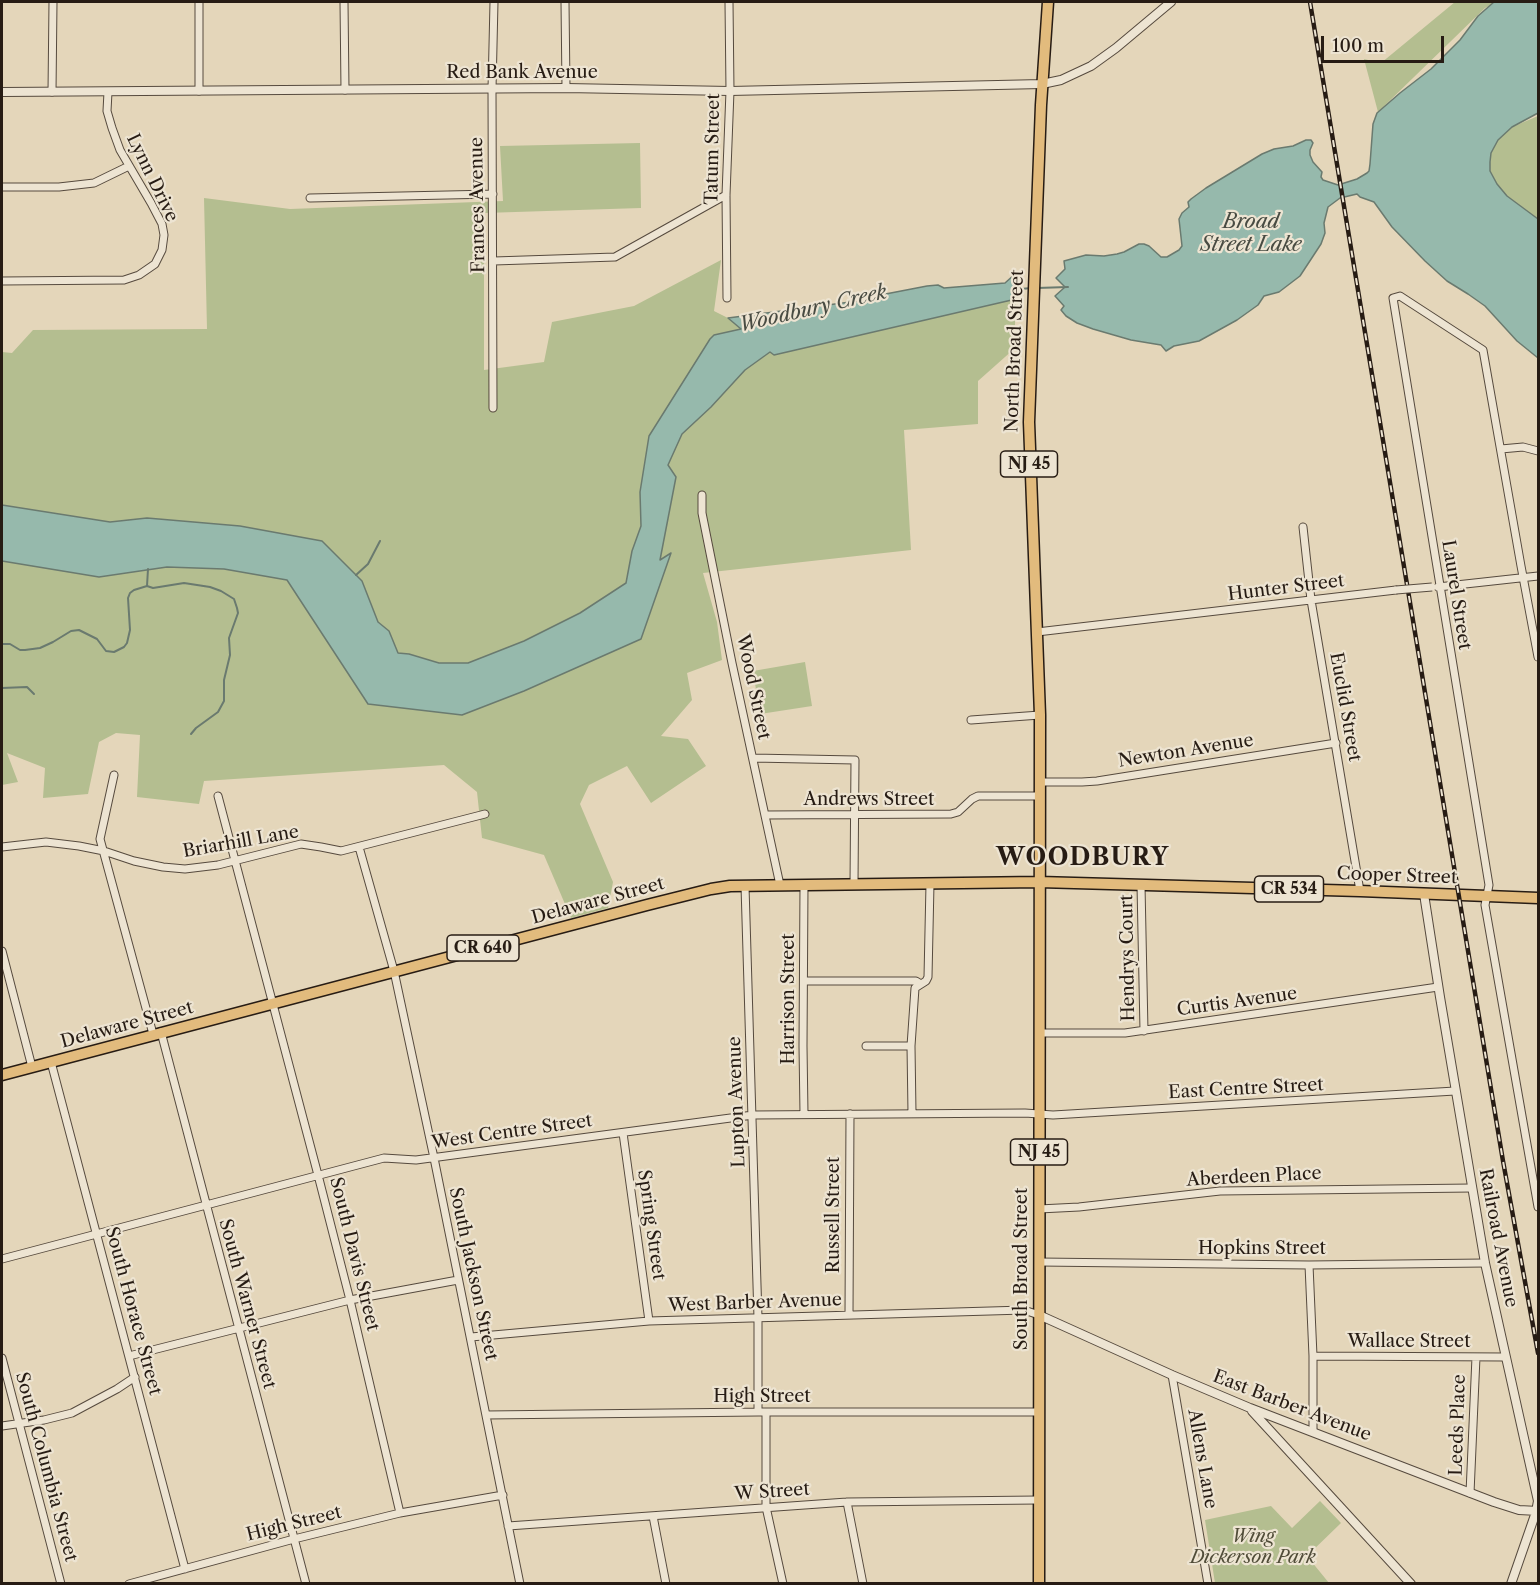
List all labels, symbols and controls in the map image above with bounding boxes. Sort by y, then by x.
scale bar [1324,24,1447,62]
text: 100 m [1332,35,1384,57]
street label: Red Bank Avenue [446,62,598,84]
street label: Tatum Street [701,93,725,205]
street label: Lynn Drive [121,131,183,225]
street label: Frances Avenue [466,137,490,273]
water label: Broad Street Lake [1200,210,1302,257]
street label: North Broad Street [1001,269,1029,433]
water label: Woodbury Creek [737,280,889,338]
road number: NJ 45 [1000,451,1058,477]
street label: Laurel Street [1437,539,1475,651]
street label: Hunter Street [1226,570,1346,606]
street label: Wood Street [731,632,775,742]
street label: Euclid Street [1325,651,1365,763]
street label: Newton Avenue [1117,730,1255,772]
street label: Andrews Street [804,789,934,811]
street label: Briarhill Lane [181,821,301,863]
district label: WOODBURY [996,844,1170,872]
street label: Cooper Street [1336,863,1458,889]
street label: Delaware Street [529,873,667,929]
road number: CR 534 [1254,876,1324,902]
street label: Hendrys Court [1116,894,1140,1022]
street label: Harrison Street [778,933,800,1065]
road number: CR 640 [447,935,519,961]
street label: Curtis Avenue [1176,983,1298,1021]
street label: Delaware Street [58,997,196,1053]
street label: Lupton Avenue [724,1036,750,1168]
street label: East Centre Street [1168,1074,1324,1104]
street label: West Centre Street [430,1110,594,1154]
road number: NJ 45 [1010,1139,1068,1165]
street label: Russell Street [823,1157,845,1273]
street label: Aberdeen Place [1186,1163,1322,1191]
street label: Railroad Avenue [1474,1167,1522,1309]
street label: Spring Street [633,1168,669,1282]
street label: South Davis Street [324,1175,384,1333]
street label: South Jackson Street [444,1185,502,1363]
street label: South Broad Street [1011,1188,1033,1350]
street label: South Warner Street [214,1217,280,1391]
street label: South Horace Street [100,1224,166,1398]
street label: Hopkins Street [1198,1238,1326,1260]
street label: West Barber Avenue [668,1289,842,1317]
street label: Wallace Street [1347,1331,1471,1353]
street label: East Barber Avenue [1210,1366,1374,1446]
street label: South Columbia Street [10,1370,82,1564]
street label: Leeds Place [1445,1374,1471,1476]
street label: High Street [713,1386,811,1408]
street label: Allens Lane [1183,1408,1221,1510]
street label: W Street [734,1479,810,1505]
street label: High Street [244,1502,344,1546]
park label: Wing Dickerson Park [1190,1526,1316,1568]

